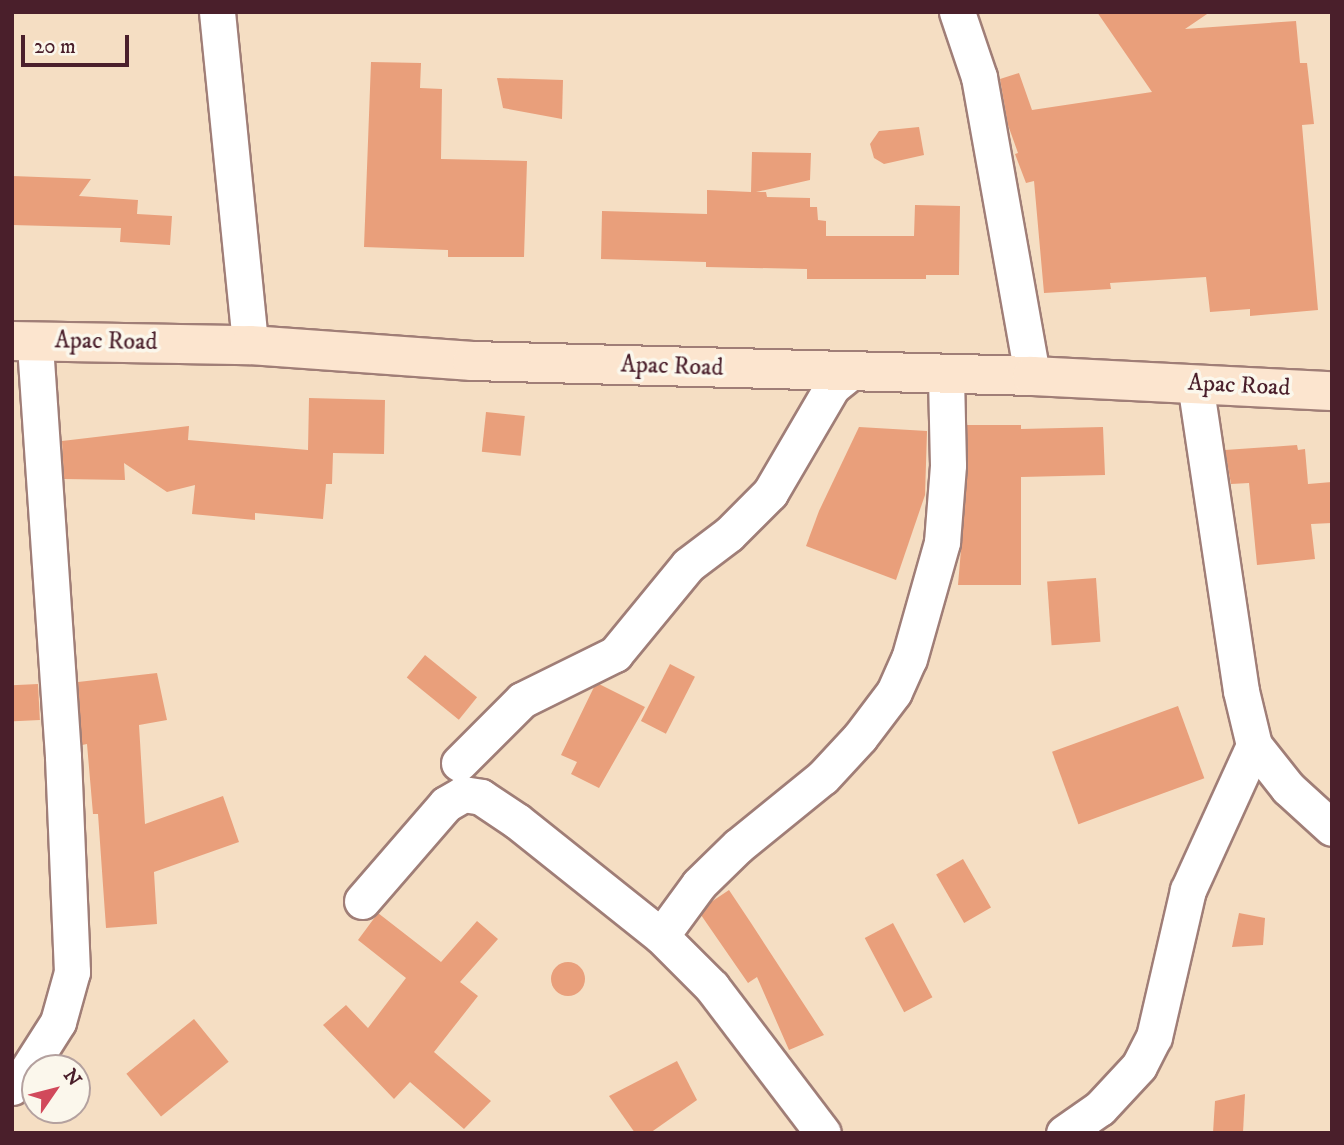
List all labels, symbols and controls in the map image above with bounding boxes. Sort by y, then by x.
scale bar [24,21,133,65]
text: 20 m [34,34,76,60]
street label: Apac Road [54,327,158,357]
street label: Apac Road [620,351,724,383]
street label: Apac Road [1187,369,1291,403]
north arrow [21,1054,91,1124]
text: N [58,1065,86,1091]

